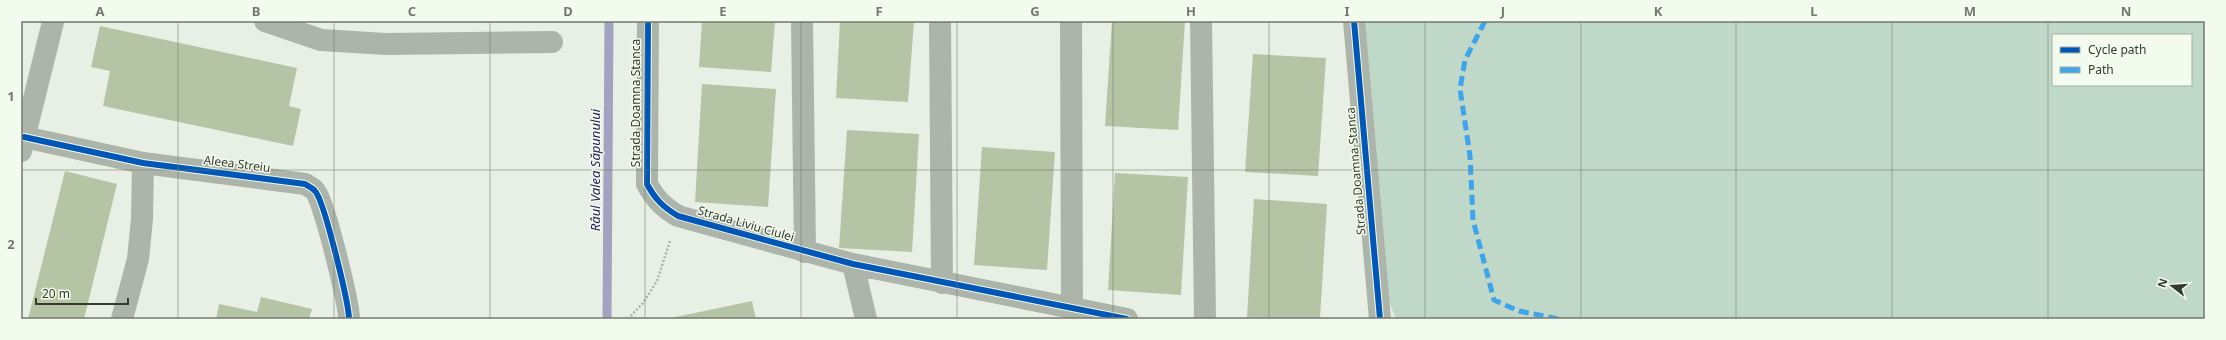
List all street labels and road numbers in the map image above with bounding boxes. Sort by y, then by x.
street label: Strada Doamna Stanca [627,39,644,167]
street label: Strada Doamna Stanca [1341,106,1370,236]
street label: Aleea Streiu [203,151,271,176]
street label: Strada Liviu Ciulei [696,202,796,245]

